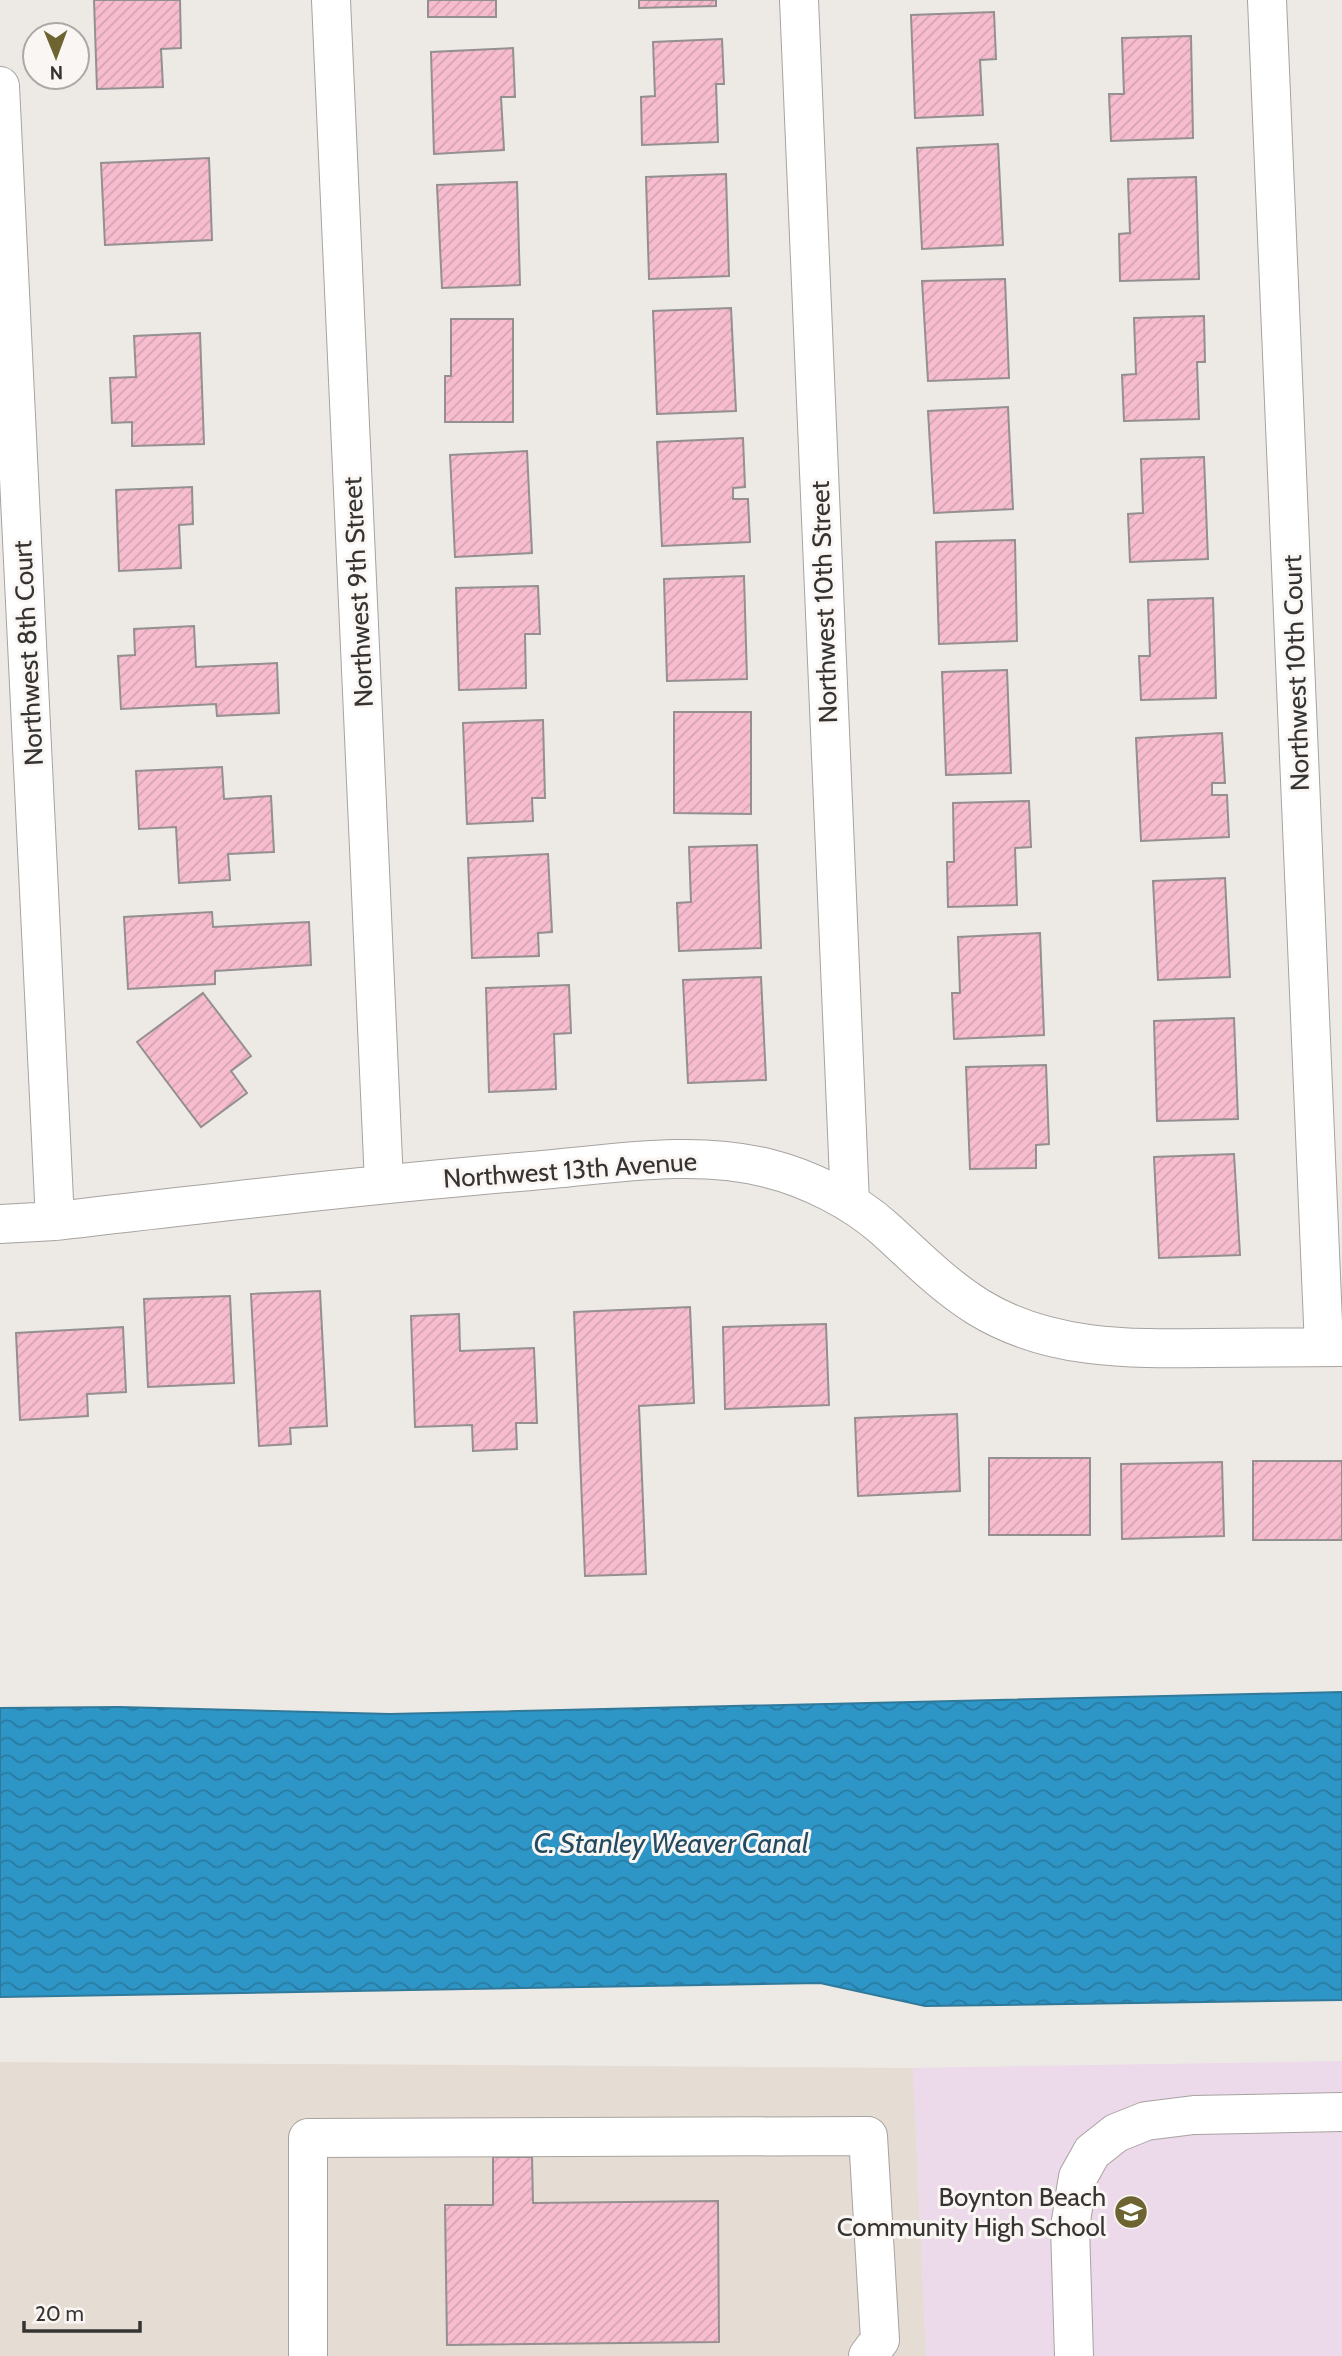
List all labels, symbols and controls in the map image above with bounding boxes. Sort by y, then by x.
north arrow [21,21,91,91]
text: N [49,61,63,84]
street label: Northwest 9th Street [336,476,380,708]
street label: Northwest 10th Street [804,480,844,724]
street label: Northwest 8th Court [6,539,50,766]
street label: Northwest 10th Court [1276,554,1316,792]
street label: Northwest 13th Avenue [442,1145,698,1195]
water label: C. Stanley Weaver Canal [533,1826,809,1860]
place label: Boynton Beach Community High School [837,2181,1106,2243]
school or university icon: Boynton Beach Community High School [1112,2193,1150,2231]
scale bar [24,2290,140,2334]
text: 20 m [35,2301,84,2326]

